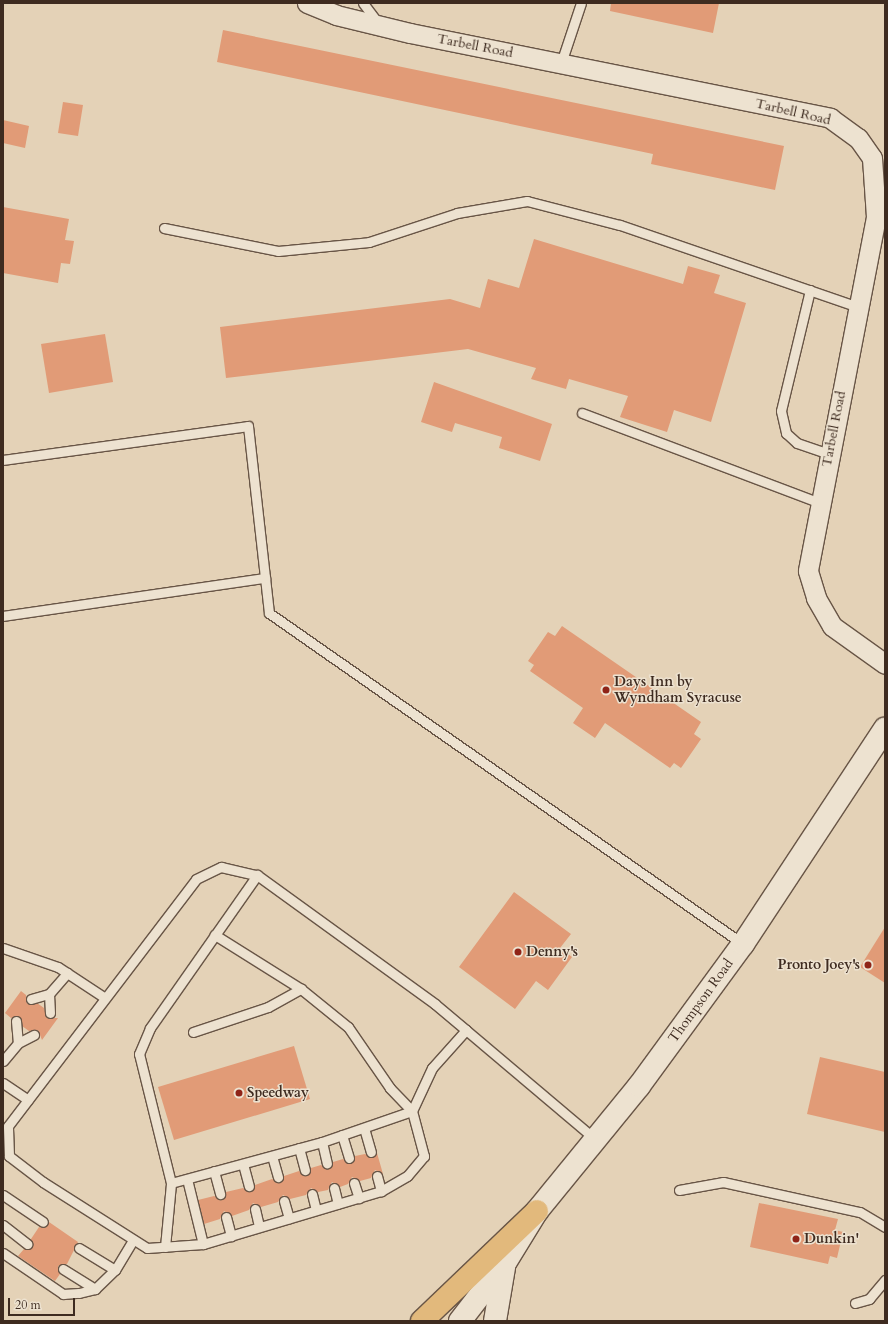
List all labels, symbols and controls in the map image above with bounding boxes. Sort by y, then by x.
street label: Tarbell Road [436,30,514,62]
street label: Tarbell Road [754,95,832,129]
street label: Tarbell Road [818,390,850,468]
place label: Days Inn by Wyndham Syracuse [614,674,742,706]
marker: Days Inn by Wyndham Syracuse [601,685,611,695]
place label: Denny's [526,944,578,960]
marker: Denny's [513,947,523,957]
street label: Thompson Road [665,956,737,1046]
place label: Pronto Joey's [778,957,860,973]
marker: Pronto Joey's [863,960,873,970]
place label: Speedway [247,1085,309,1101]
marker: Speedway [234,1088,244,1098]
place label: Dunkin' [804,1231,859,1247]
marker: Dunkin' [791,1234,801,1244]
scale bar [10,1290,77,1316]
text: 20 m [15,1297,41,1313]

